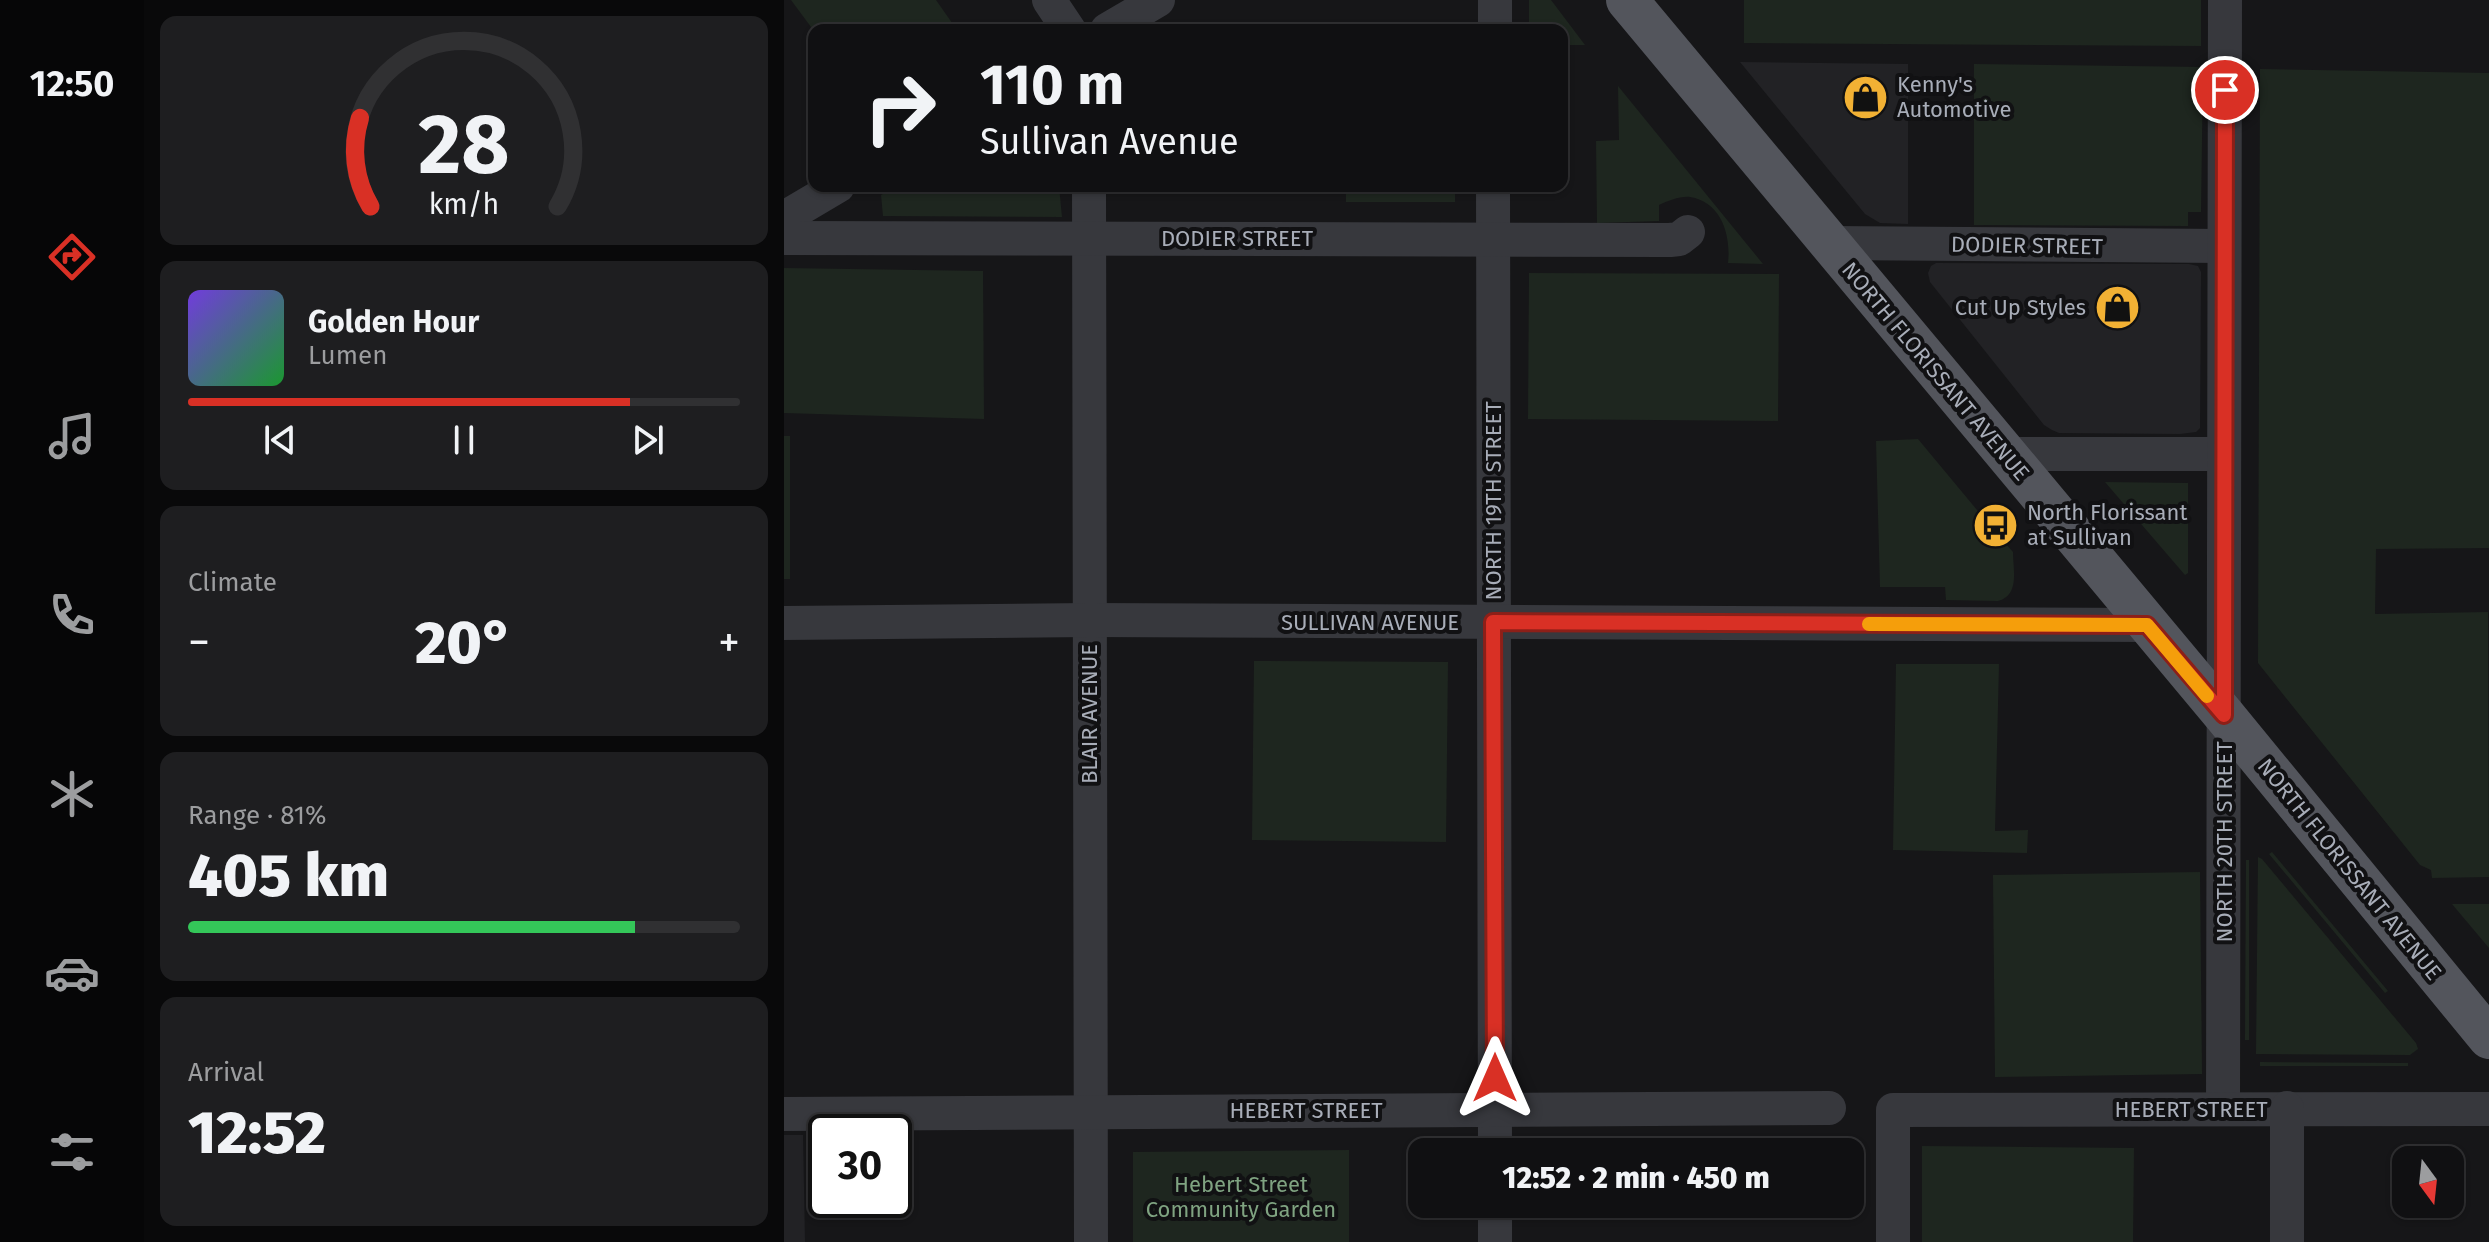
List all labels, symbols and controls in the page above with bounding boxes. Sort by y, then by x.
text: 110 m [980,52,1124,119]
icon: right [848,56,952,160]
pin [2191,56,2259,124]
text: 12:50 [30,62,114,106]
icon: arrive [2203,68,2247,112]
place label: Kenny's Automotive [1897,71,2011,123]
shop icon: Kenny's Automotive [1842,73,1890,121]
text: 28 [418,94,510,194]
text: Sullivan Avenue [980,120,1239,164]
text: km/h [429,187,499,222]
street label: DODIER STREET [1161,225,1314,252]
icon: directions [44,229,100,285]
street label: DODIER STREET [1951,231,2104,260]
street label: NORTH FLORISSANT AVENUE [1836,256,2035,486]
shop icon: Cut Up Styles [2093,283,2141,331]
place label: Cut Up Styles [1955,294,2086,321]
text: Golden Hour [308,304,479,340]
text: Lumen [308,340,387,371]
street label: NORTH 19TH STREET [1480,401,1507,601]
icon: music [44,408,100,464]
icon: previous [258,418,302,462]
icon: pause [442,418,486,462]
icon: next [626,418,670,462]
place label: North Florissant at Sullivan [2027,499,2187,551]
bus stop icon: North Florissant at Sullivan [1972,501,2020,549]
text: Climate [188,567,277,598]
icon: phone [44,587,100,643]
text: 20° [415,607,513,679]
street label: SULLIVAN AVENUE [1281,609,1459,636]
text: − [188,616,210,669]
text: + [718,616,740,669]
street label: BLAIR AVENUE [1076,644,1103,784]
street label: NORTH 20TH STREET [2211,741,2238,943]
street label: NORTH FLORISSANT AVENUE [2252,753,2447,986]
icon: climate [44,766,100,822]
text: Range · 81% [188,800,326,831]
text: 405 km [188,840,389,912]
icon: car [44,945,100,1001]
position arrow [1453,1036,1537,1120]
text: Arrival [188,1057,264,1088]
street label: HEBERT STREET [2114,1096,2268,1123]
text: 12:52 [188,1097,326,1169]
street label: HEBERT STREET [1229,1097,1383,1124]
speed limit sign: 30 [808,1114,912,1218]
icon: filters [44,1124,100,1180]
north arrow [2392,1146,2464,1218]
map controls [2392,1146,2464,1218]
text: 12:52 · 2 min · 450 m [1502,1160,1770,1196]
park label: Hebert Street Community Garden [1146,1171,1336,1223]

